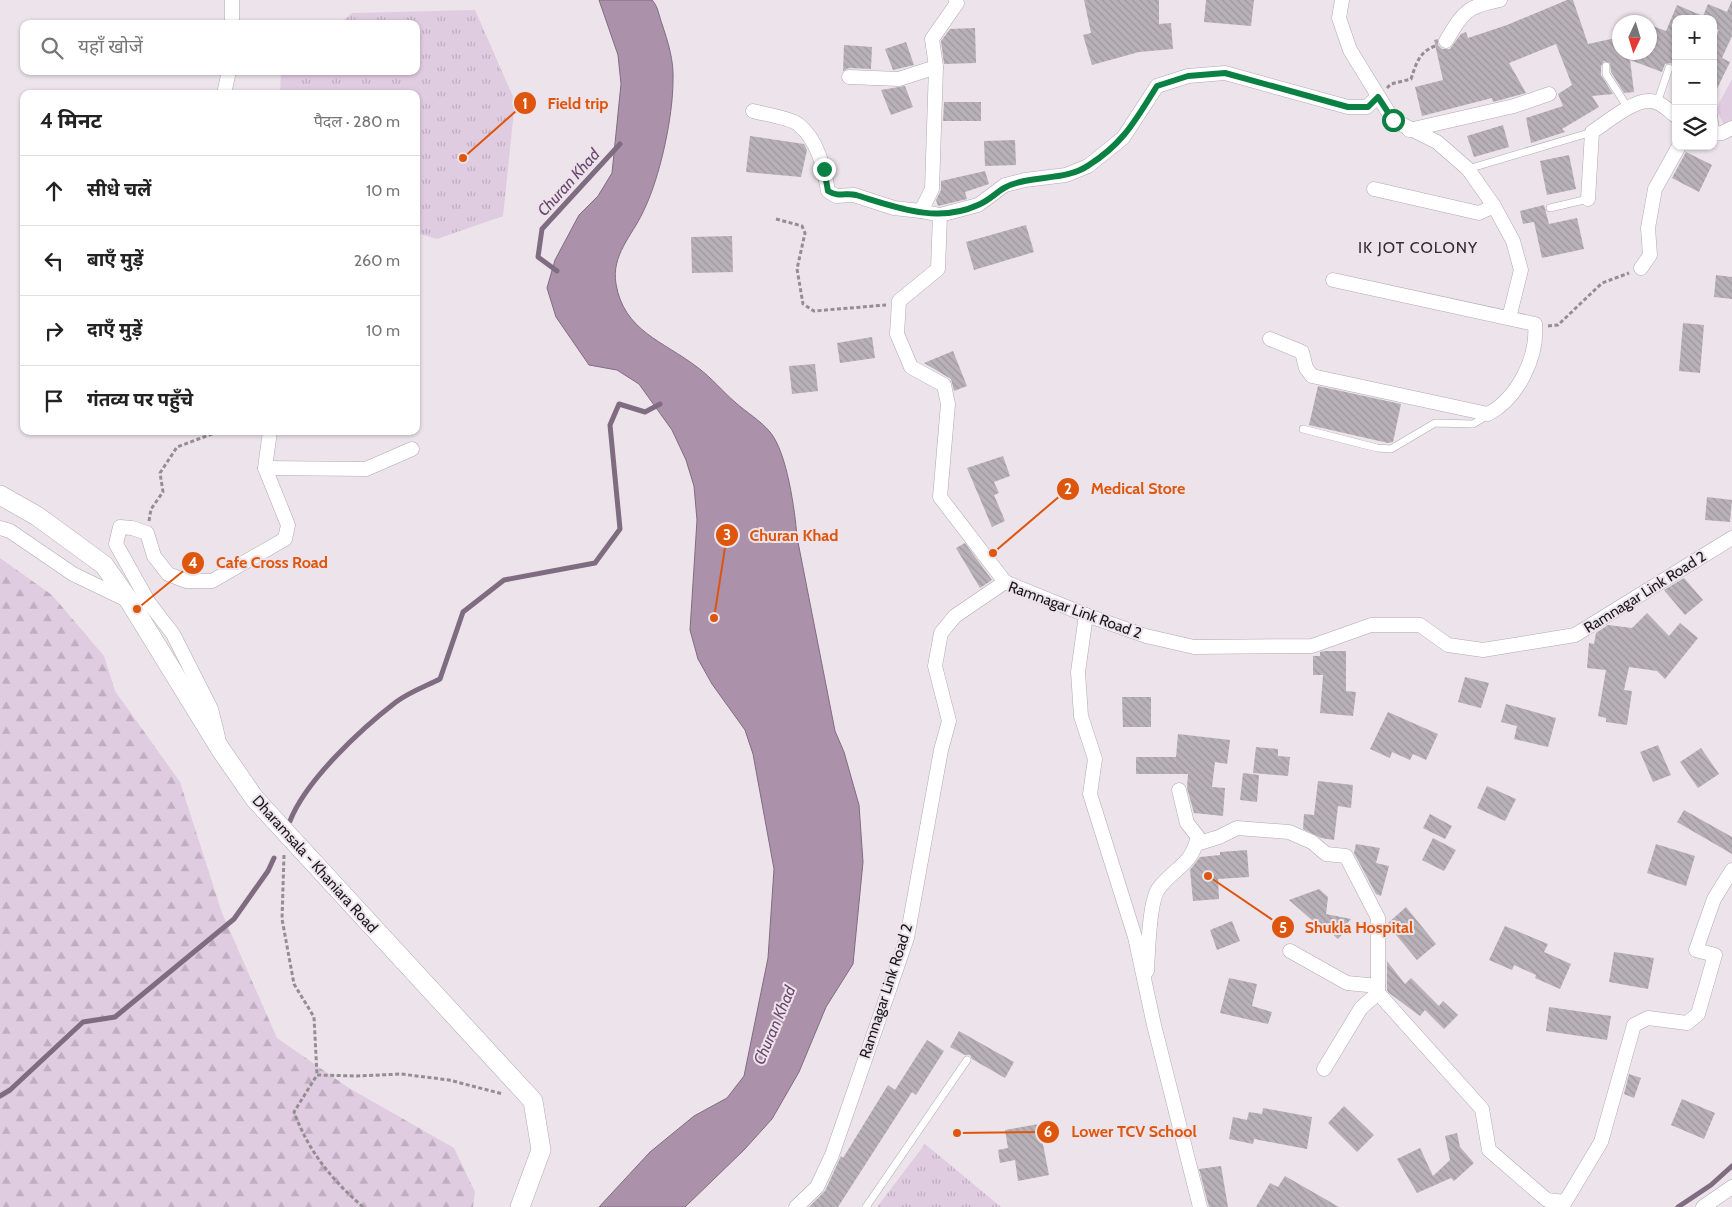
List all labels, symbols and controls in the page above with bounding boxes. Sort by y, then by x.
north arrow [1612,15,1657,60]
map controls [1672,15,1717,150]
button: + [1672,15,1717,60]
search box [20,20,420,75]
icon: search [38,34,66,62]
text: यहाँ खोजें [78,35,143,58]
button: − [1672,60,1717,105]
callout: Field trip [513,88,619,119]
text: Field trip [547,94,609,113]
text: 1 [522,95,528,113]
button: layers [1672,105,1717,150]
text: 4 मिनट [40,108,102,133]
route start [1382,109,1405,132]
text: पैदल · 280 m [314,112,400,131]
water label: Churan Khad [533,144,604,220]
route end [813,158,836,181]
icon: ahead [40,177,68,205]
text: सीधे चलें [87,178,151,201]
text: 10 m [366,181,400,200]
district label: IK JOT COLONY [1358,238,1478,257]
icon: left [40,247,68,275]
text: बाएँ मुड़ें [87,248,143,271]
text: 260 m [354,251,400,270]
icon: right [40,317,68,345]
text: दाएँ मुड़ें [87,318,142,341]
text: 10 m [366,321,400,340]
icon: arrive [40,387,68,415]
text: गंतव्य पर पहुँचे [87,388,193,411]
callout: Medical Store [1056,473,1195,504]
text: Medical Store [1091,479,1185,498]
text: 2 [1064,480,1072,498]
callout: Churan Khad [715,520,849,551]
text: 3 [723,526,731,544]
text: Churan Khad [750,526,838,545]
callout: Cafe Cross Road [181,547,338,578]
street label: Ramnagar Link Road 2 [1581,547,1710,637]
text: Cafe Cross Road [216,553,328,572]
text: 4 [188,554,198,572]
street label: Ramnagar Link Road 2 [1006,577,1144,643]
street label: Dharamsala - Khaniara Road [249,792,381,936]
callout: Shukla Hospital [1270,912,1424,943]
text: Shukla Hospital [1305,918,1413,937]
text: 5 [1279,919,1287,937]
street label: Ramnagar Link Road 2 [856,921,916,1061]
water label: Churan Khad [749,982,800,1067]
callout: Lower TCV School [1036,1116,1206,1147]
text: Lower TCV School [1071,1122,1197,1141]
text: 6 [1044,1123,1052,1141]

